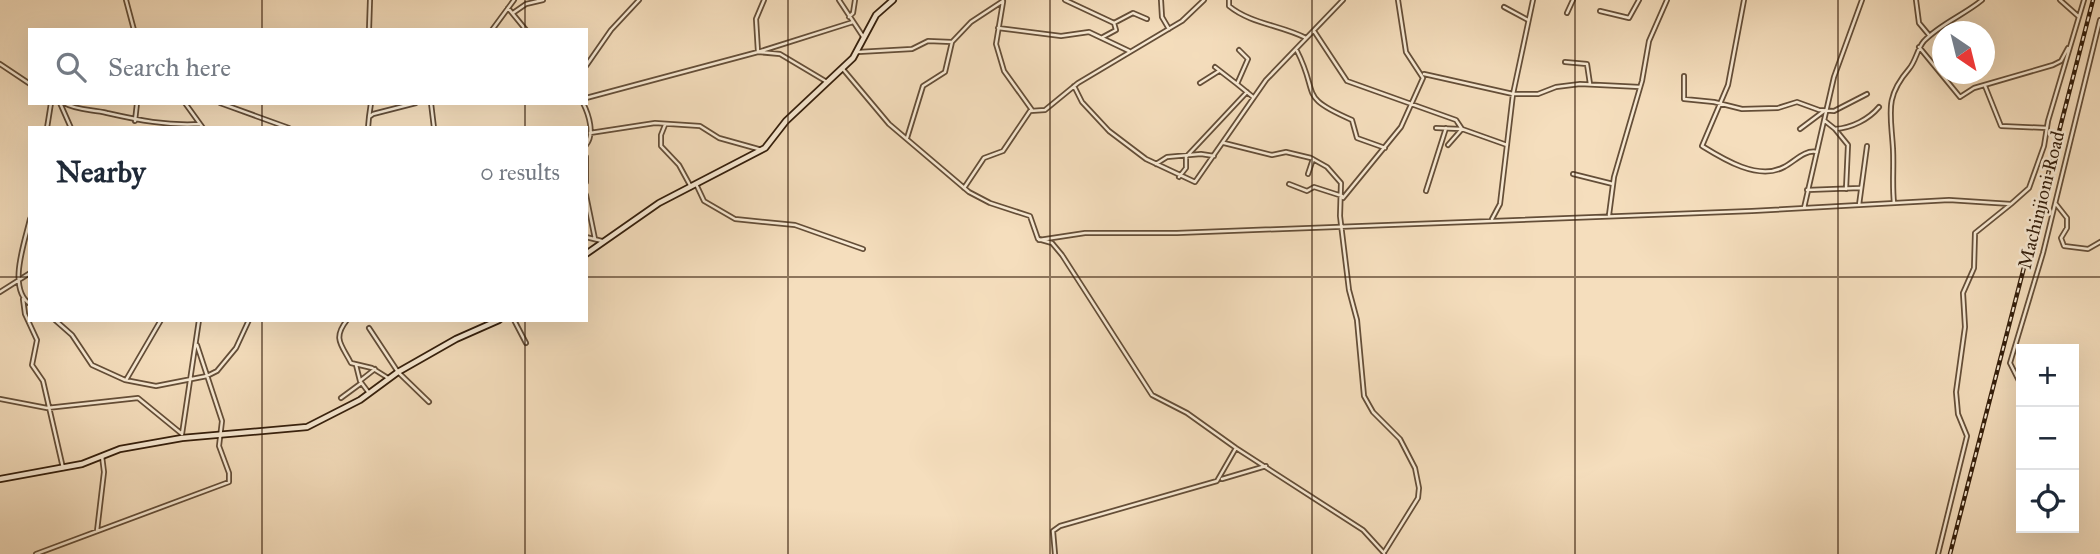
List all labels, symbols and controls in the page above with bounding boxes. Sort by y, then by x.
north arrow [1932,21,1995,84]
search box [28,28,588,105]
icon: search [52,48,90,86]
text: Search here [108,51,231,83]
street label: Machinjioni Road [2013,128,2069,271]
text: Nearby [56,154,146,190]
text: 0 results [480,158,560,186]
map controls [2016,344,2079,533]
button: + [2016,344,2079,407]
button: − [2016,407,2079,470]
button: locate [2016,470,2079,533]

